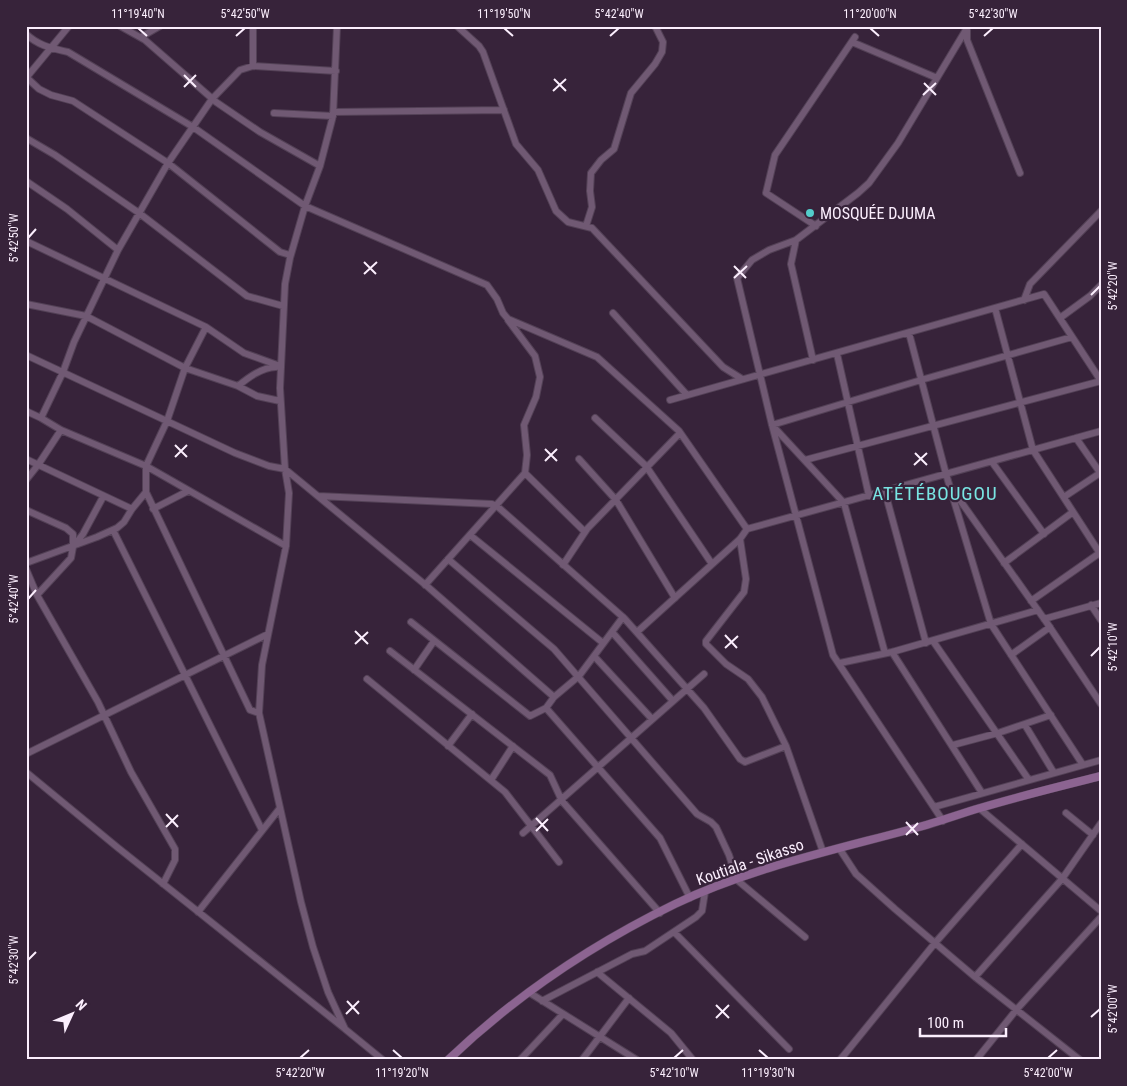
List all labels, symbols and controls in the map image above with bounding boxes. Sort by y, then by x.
text: 11°19'40"N [111,7,165,21]
text: 5°42'50"W [220,7,270,21]
text: 11°19'50"N [477,7,531,21]
text: 5°42'40"W [594,7,644,21]
text: 11°20'00"N [843,7,897,21]
text: 5°42'30"W [968,7,1018,21]
place label: MOSQUÉE DJUMA [820,204,935,223]
marker: MOSQUÉE DJUMA [804,207,816,219]
text: 5°42'50"W [7,213,21,263]
text: 5°42'20"W [1106,261,1120,311]
district label: ATÉTÉBOUGOU [872,482,998,505]
text: 5°42'40"W [7,574,21,624]
text: 5°42'10"W [1106,622,1120,672]
street label: Koutiala - Sikasso [694,835,806,889]
text: 5°42'30"W [7,935,21,985]
text: 5°42'00"W [1106,984,1120,1034]
north arrow [48,988,98,1038]
text: N [73,996,90,1014]
scale bar [920,1006,1006,1038]
text: 100 m [927,1014,964,1032]
text: 5°42'20"W [275,1066,325,1080]
text: 11°19'20"N [375,1066,429,1080]
text: 5°42'10"W [649,1066,699,1080]
text: 11°19'30"N [741,1066,795,1080]
text: 5°42'00"W [1023,1066,1073,1080]

